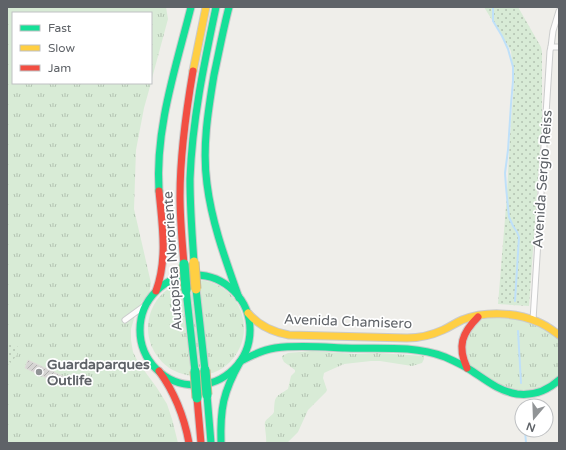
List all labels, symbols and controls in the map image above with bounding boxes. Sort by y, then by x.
legend [12,12,152,84]
text: Fast [48,21,72,35]
text: Slow [48,41,75,55]
text: Jam [48,61,71,75]
street label: Avenida Sergio Reiss [529,109,556,249]
street label: Autopista Nororiente [159,191,186,331]
street label: Avenida Chamisero [284,311,412,332]
place label: Guardaparques Outlife [47,356,150,389]
marker: Guardaparques Outlife [34,367,44,377]
north arrow [514,398,554,438]
text: N [525,419,537,435]

